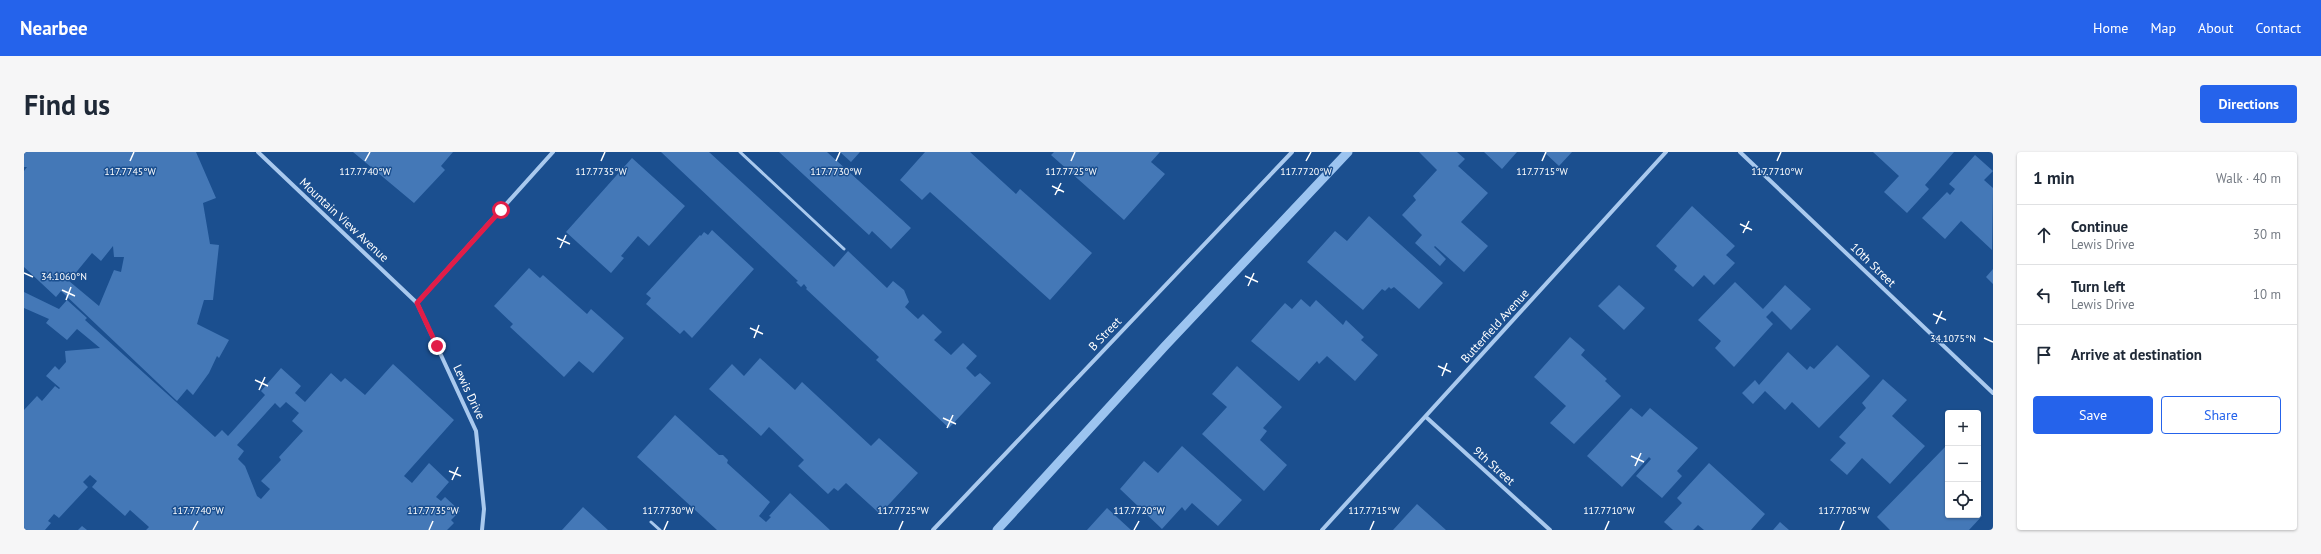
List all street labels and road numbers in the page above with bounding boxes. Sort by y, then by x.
street label: Mountain View Avenue [297,174,392,265]
street label: 10th Street [1847,239,1899,290]
street label: Butterfield Avenue [1457,286,1532,366]
street label: B Street [1085,314,1124,354]
street label: Lewis Drive [450,362,489,422]
street label: 9th Street [1470,443,1518,488]

